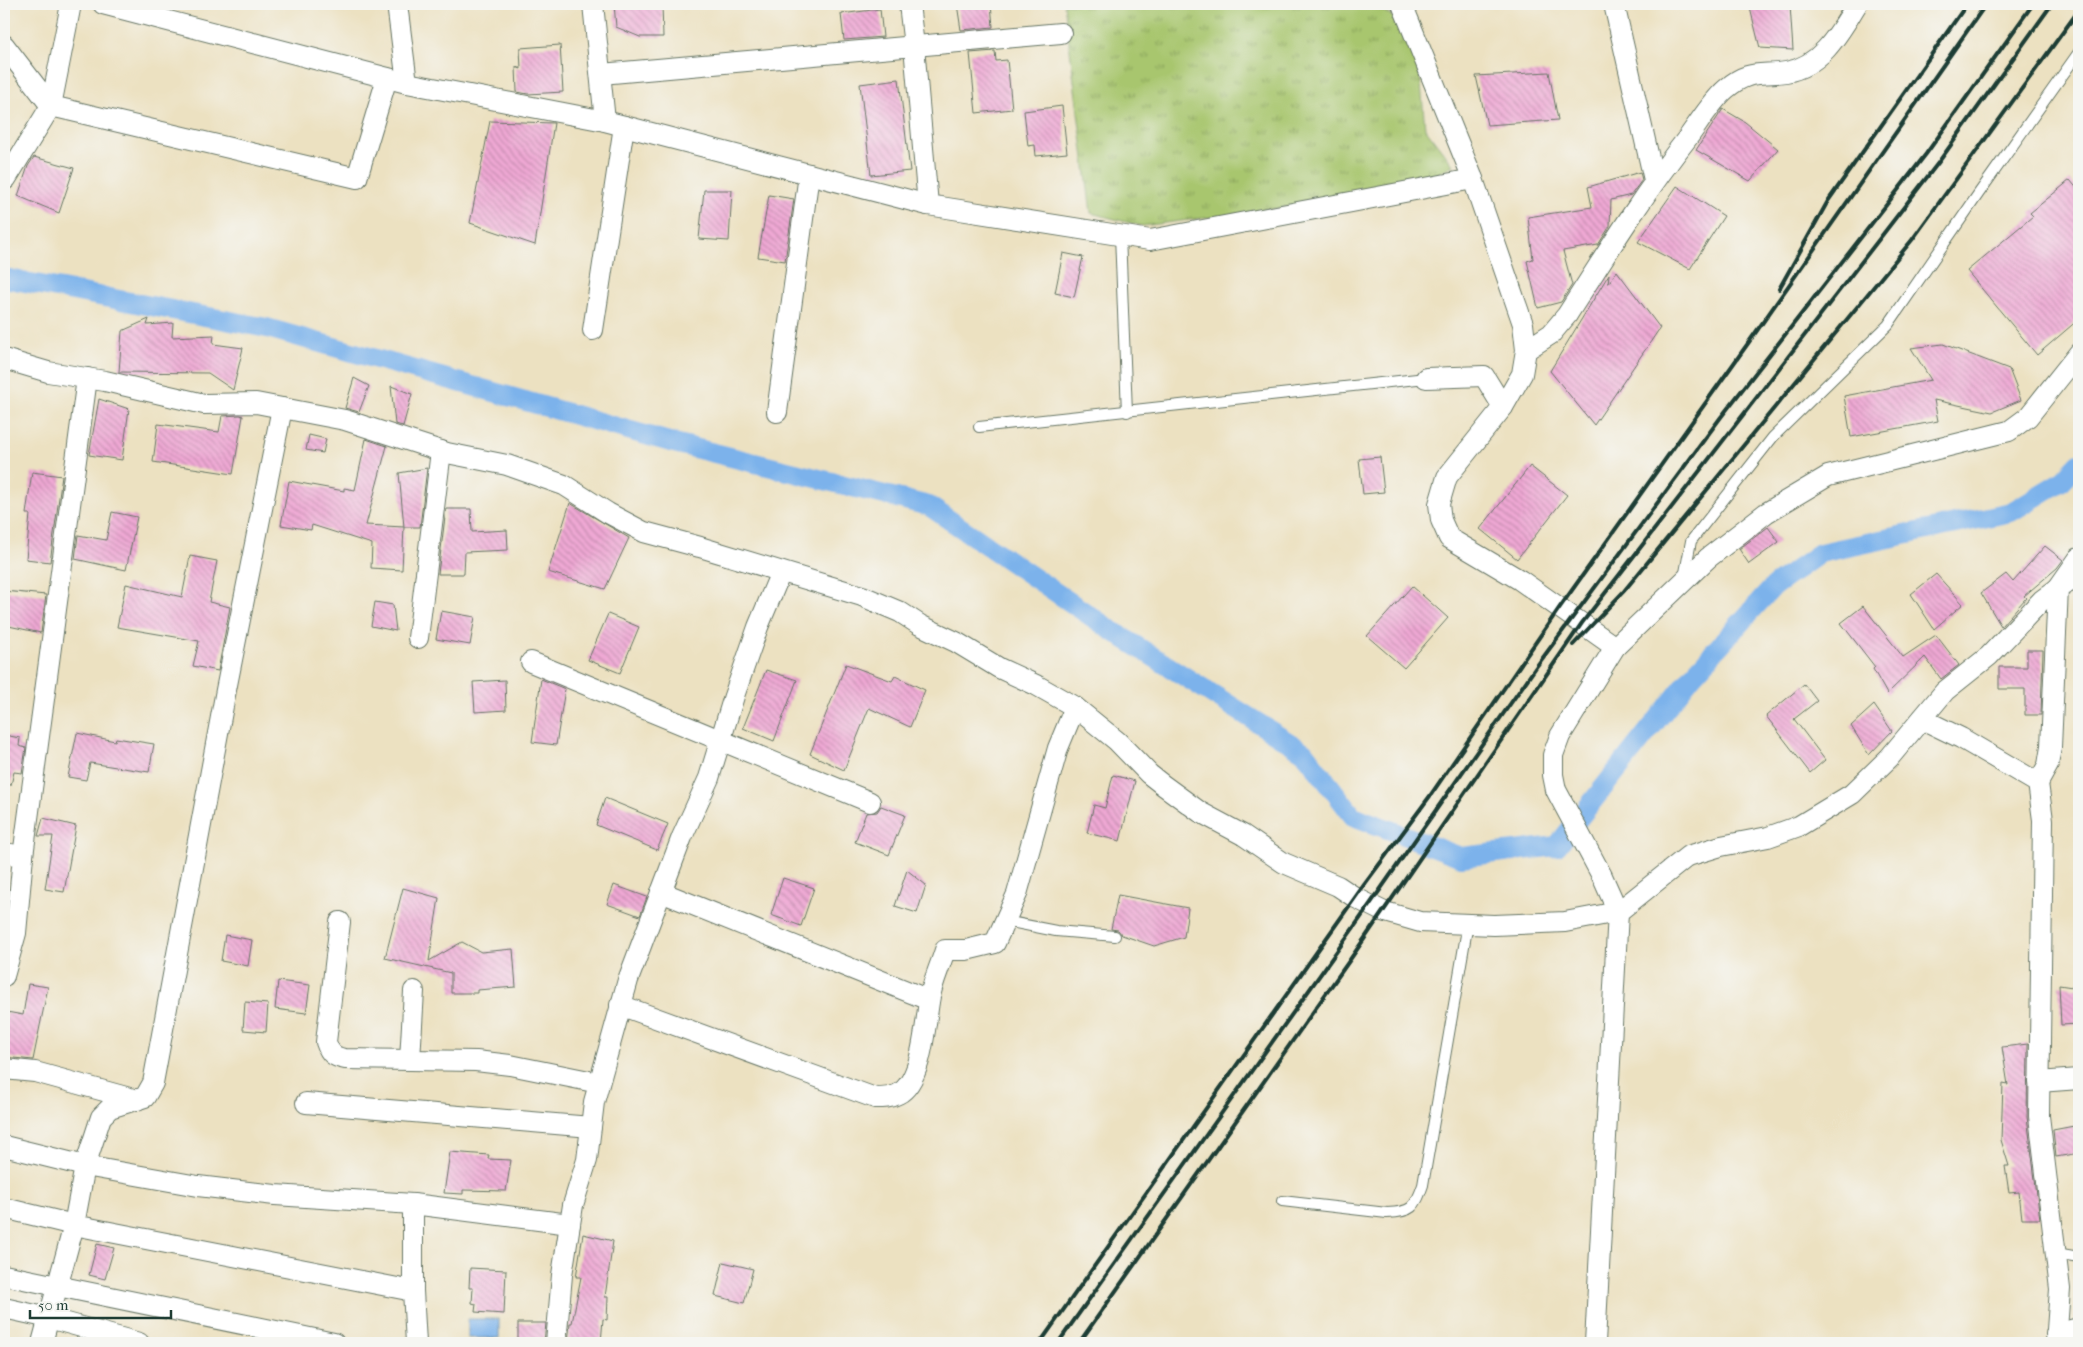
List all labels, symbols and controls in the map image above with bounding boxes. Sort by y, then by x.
scale bar [30,1287,171,1319]
text: 50 m [38,1296,69,1314]

